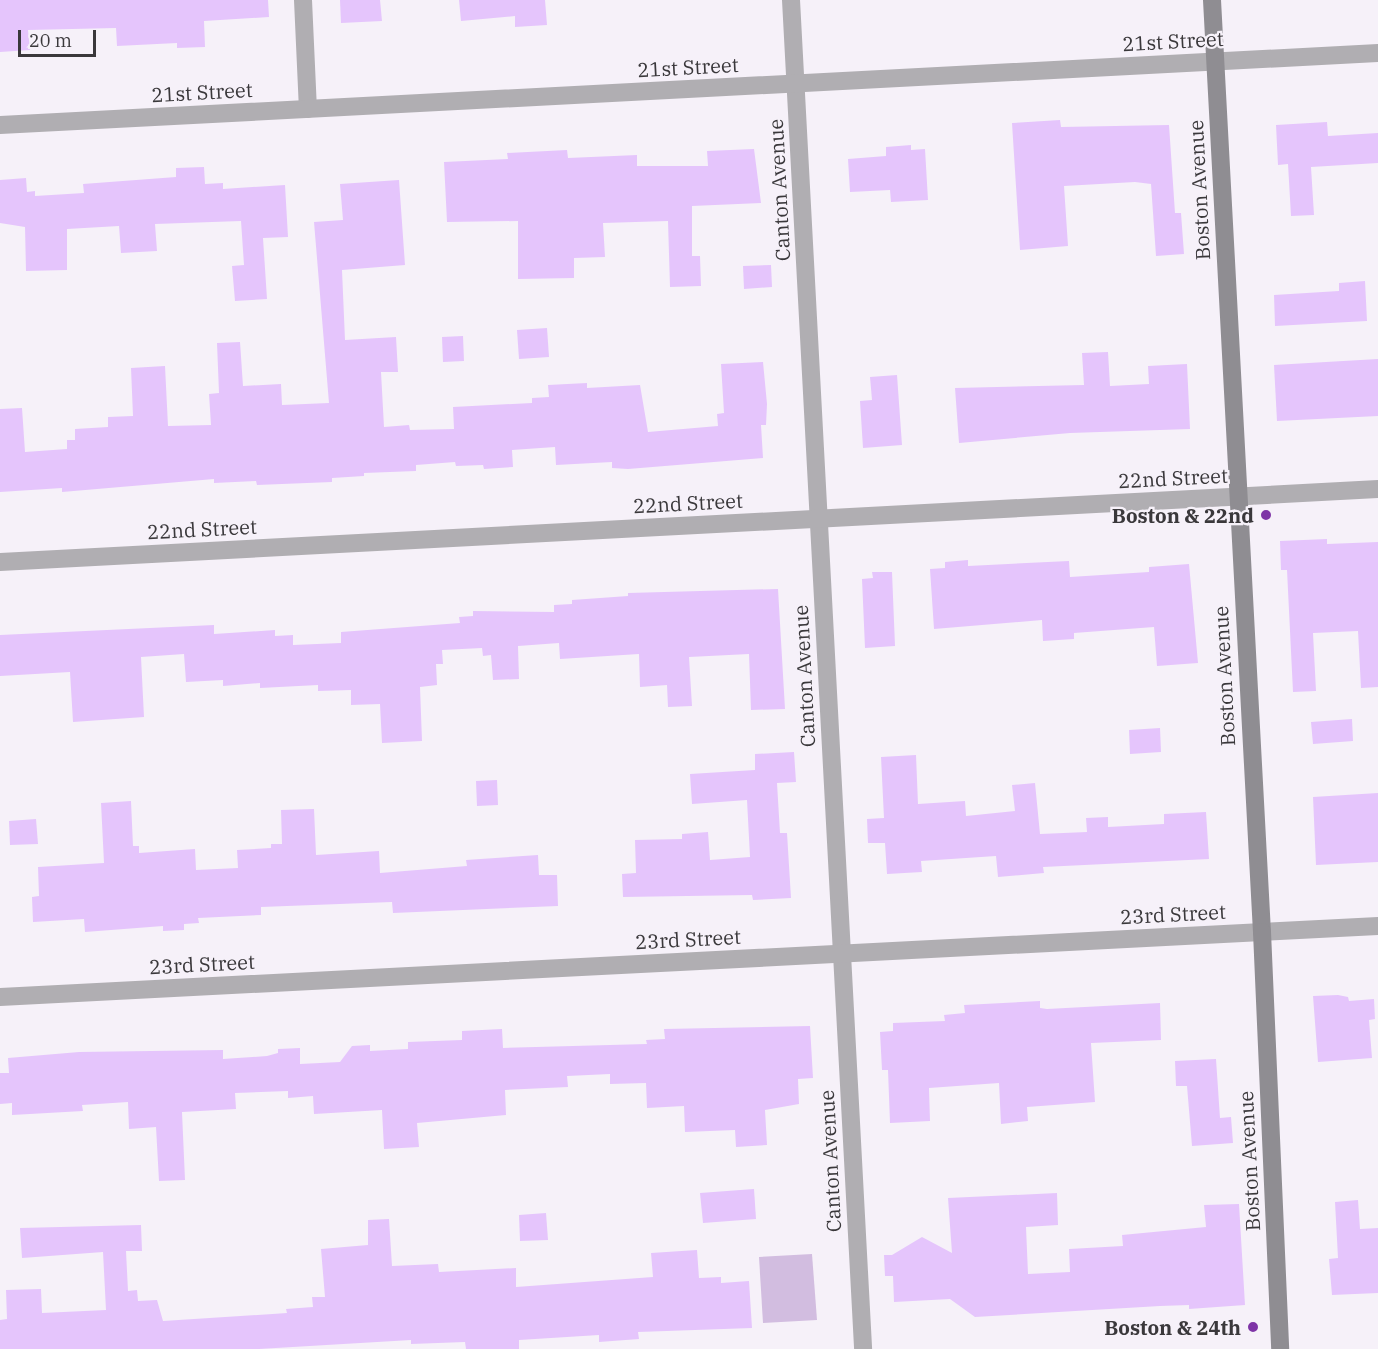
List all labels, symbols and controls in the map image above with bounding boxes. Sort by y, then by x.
scale bar [21,18,99,56]
street label: 21st Street [1122,26,1224,56]
text: 20 m [29,29,72,52]
street label: 21st Street [637,52,739,82]
street label: 21st Street [151,77,253,107]
street label: Canton Avenue [763,118,795,262]
street label: Boston Avenue [1183,119,1215,261]
street label: 22nd Street [1118,463,1228,493]
street label: 22nd Street [633,488,743,518]
place label: Boston & 22nd [1112,503,1254,527]
marker: Boston & 22nd [1259,508,1273,522]
street label: 22nd Street [147,514,257,544]
street label: Canton Avenue [788,604,820,748]
street label: Boston Avenue [1208,605,1240,747]
street label: 23rd Street [1120,899,1226,929]
street label: 23rd Street [635,924,741,954]
street label: 23rd Street [149,949,255,979]
street label: Canton Avenue [814,1089,846,1233]
street label: Boston Avenue [1233,1090,1265,1232]
place label: Boston & 24th [1104,1315,1241,1339]
marker: Boston & 24th [1246,1320,1260,1334]

